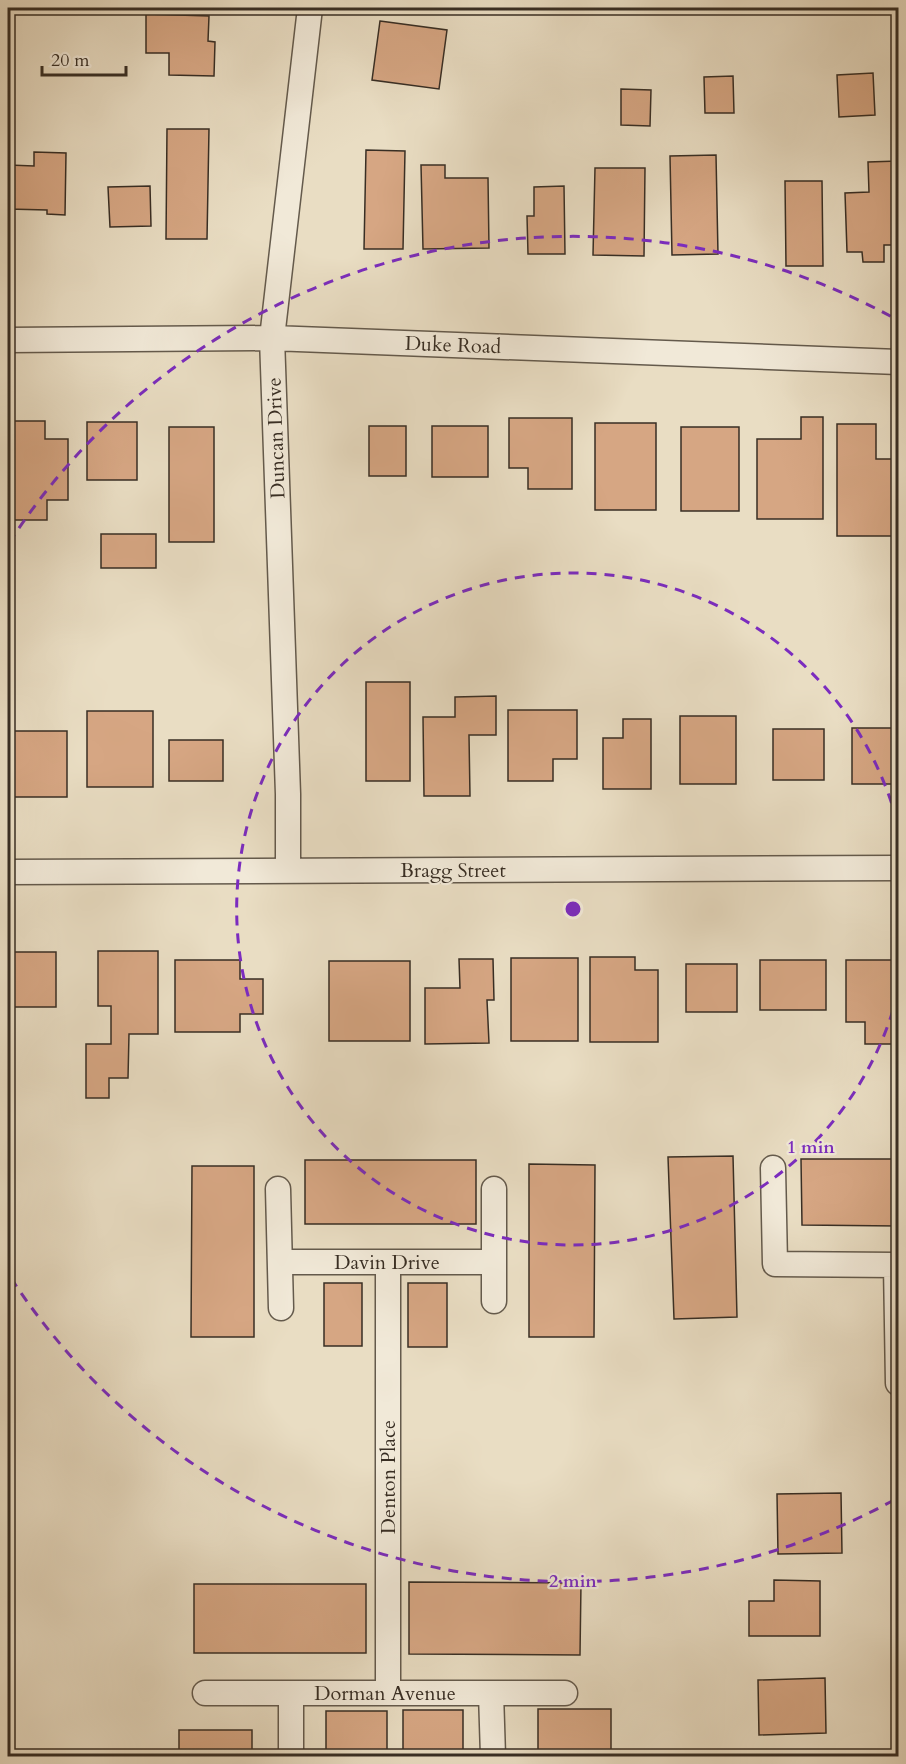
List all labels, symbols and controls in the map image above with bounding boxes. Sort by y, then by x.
scale bar [42,39,126,77]
text: 20 m [51,48,90,73]
street label: Duke Road [404,330,502,360]
street label: Duncan Drive [260,377,292,499]
street label: Bragg Street [400,857,506,884]
centre of rings [563,899,583,919]
text: 1 min [787,1135,835,1160]
street label: Davin Drive [334,1249,440,1276]
street label: Denton Place [375,1420,402,1534]
text: 2 min [549,1569,597,1594]
street label: Dorman Avenue [314,1680,456,1707]

